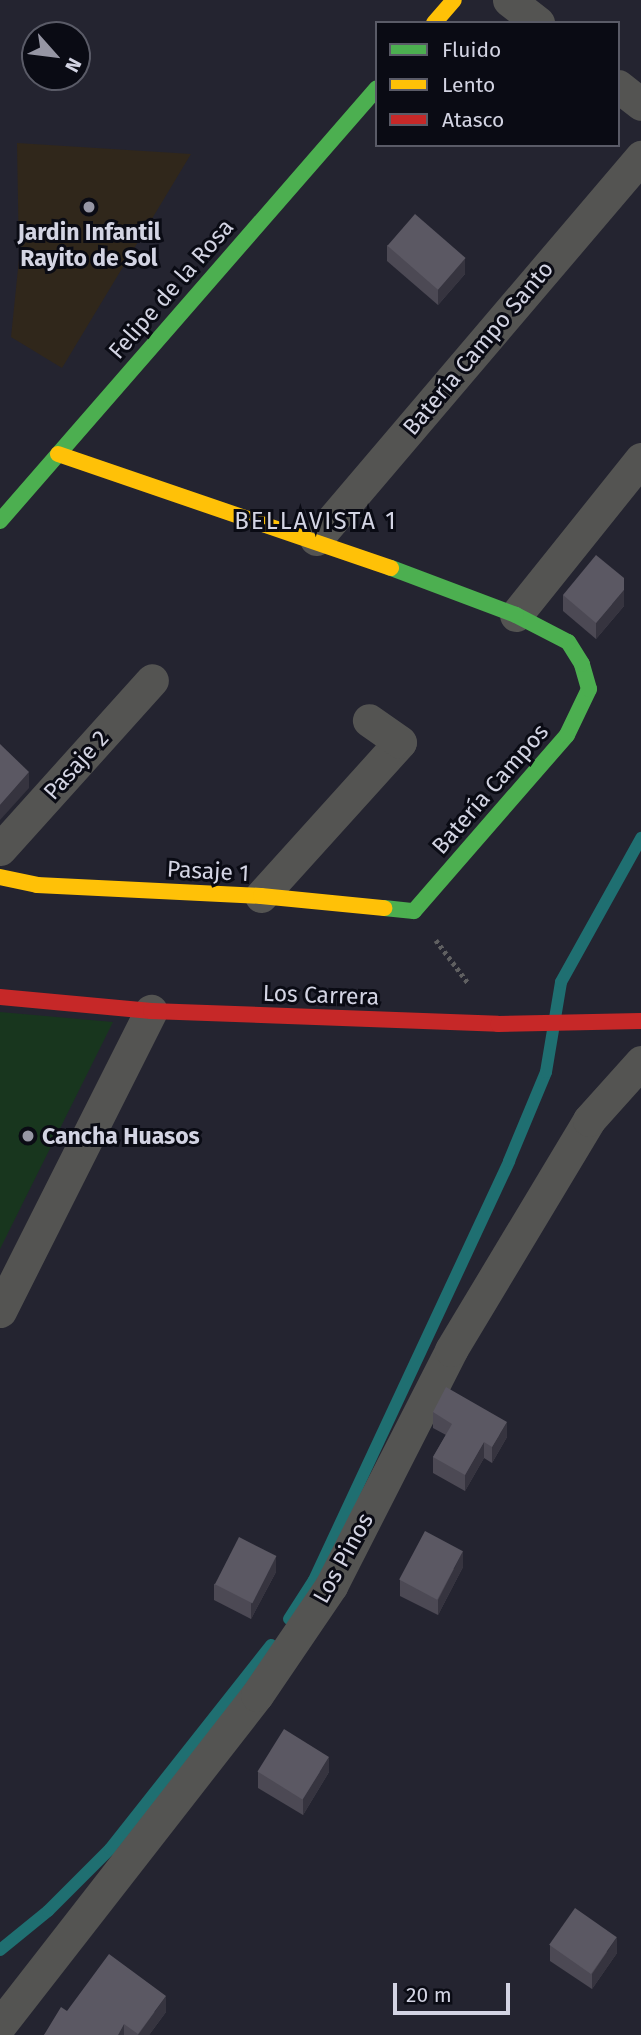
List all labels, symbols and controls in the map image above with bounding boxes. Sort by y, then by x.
north arrow [21,21,91,91]
legend [375,21,620,147]
text: Fluido [442,37,501,63]
text: N [60,54,86,76]
text: Lento [442,72,495,98]
text: Atasco [442,107,504,133]
marker: Jardin Infantil Rayito de Sol [81,199,97,215]
street label: Felipe de la Rosa [103,213,239,365]
place label: Jardin Infantil Rayito de Sol [17,218,161,272]
street label: Batería Campo Santo [397,255,559,441]
district label: BELLAVISTA 1 [236,508,396,536]
street label: Batería Campos [426,718,554,860]
street label: Pasaje 2 [38,725,114,805]
street label: Pasaje 1 [166,855,250,887]
street label: Los Carrera [262,979,380,1011]
place label: Cancha Huasos [42,1122,200,1150]
marker: Cancha Huasos [20,1128,36,1144]
street label: Los Pinos [307,1508,379,1608]
scale bar [396,1968,513,2012]
text: 20 m [406,1982,452,2008]

